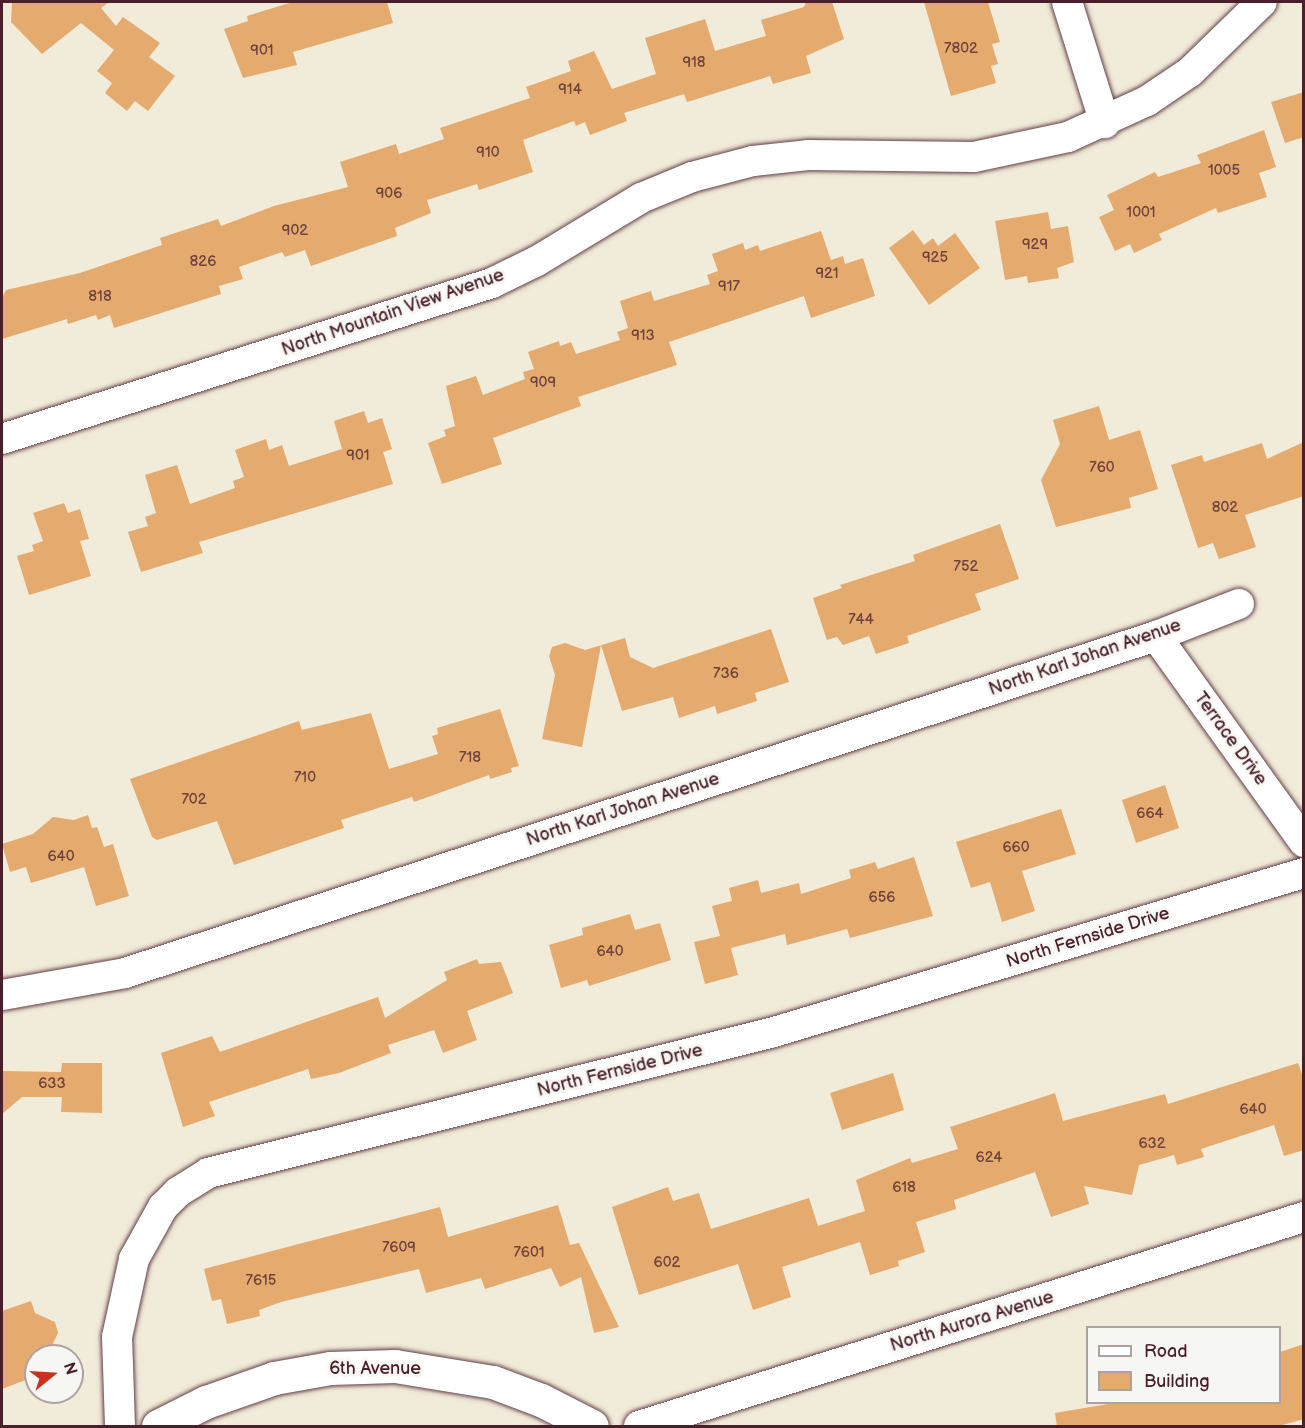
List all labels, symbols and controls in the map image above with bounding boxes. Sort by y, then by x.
house number: 7802 [944,40,978,58]
house number: 901 [250,42,274,60]
house number: 918 [682,54,706,72]
house number: 914 [558,81,582,99]
house number: 910 [476,144,500,162]
house number: 1005 [1208,162,1240,180]
house number: 906 [376,185,402,203]
house number: 1001 [1126,204,1156,222]
house number: 902 [282,222,308,240]
house number: 929 [1022,236,1048,254]
house number: 925 [922,249,948,267]
house number: 826 [190,253,216,271]
street label: North Mountain View Avenue [279,265,507,361]
house number: 921 [815,265,839,283]
house number: 917 [718,278,740,296]
house number: 818 [88,288,112,306]
house number: 913 [631,327,655,345]
house number: 909 [530,374,556,392]
house number: 901 [346,447,370,465]
house number: 760 [1089,459,1115,477]
house number: 802 [1212,499,1238,517]
house number: 752 [954,558,978,576]
house number: 744 [848,611,874,629]
street label: North Karl Johan Avenue [986,615,1184,701]
house number: 736 [713,665,739,683]
street label: Terrace Drive [1189,688,1271,790]
house number: 718 [459,749,481,767]
street label: North Karl Johan Avenue [523,768,723,852]
house number: 710 [294,769,316,787]
house number: 702 [181,791,207,809]
house number: 664 [1136,805,1164,823]
house number: 660 [1002,839,1030,857]
house number: 640 [47,848,75,866]
house number: 656 [869,889,895,907]
street label: North Fernside Drive [1004,903,1172,973]
house number: 640 [596,943,624,961]
street label: North Fernside Drive [535,1040,705,1102]
house number: 633 [38,1075,66,1093]
house number: 640 [1239,1101,1267,1119]
house number: 632 [1138,1135,1166,1153]
house number: 624 [976,1149,1002,1167]
house number: 618 [892,1179,916,1197]
house number: 7609 [382,1239,416,1257]
house number: 7601 [513,1244,545,1262]
house number: 602 [654,1254,680,1272]
house number: 7615 [246,1272,276,1290]
street label: North Aurora Avenue [888,1287,1056,1357]
legend [1086,1326,1281,1404]
text: Road [1144,1341,1188,1362]
north arrow [24,1344,84,1404]
street label: 6th Avenue [329,1358,421,1380]
text: N [59,1360,81,1378]
text: Building [1144,1371,1210,1392]

